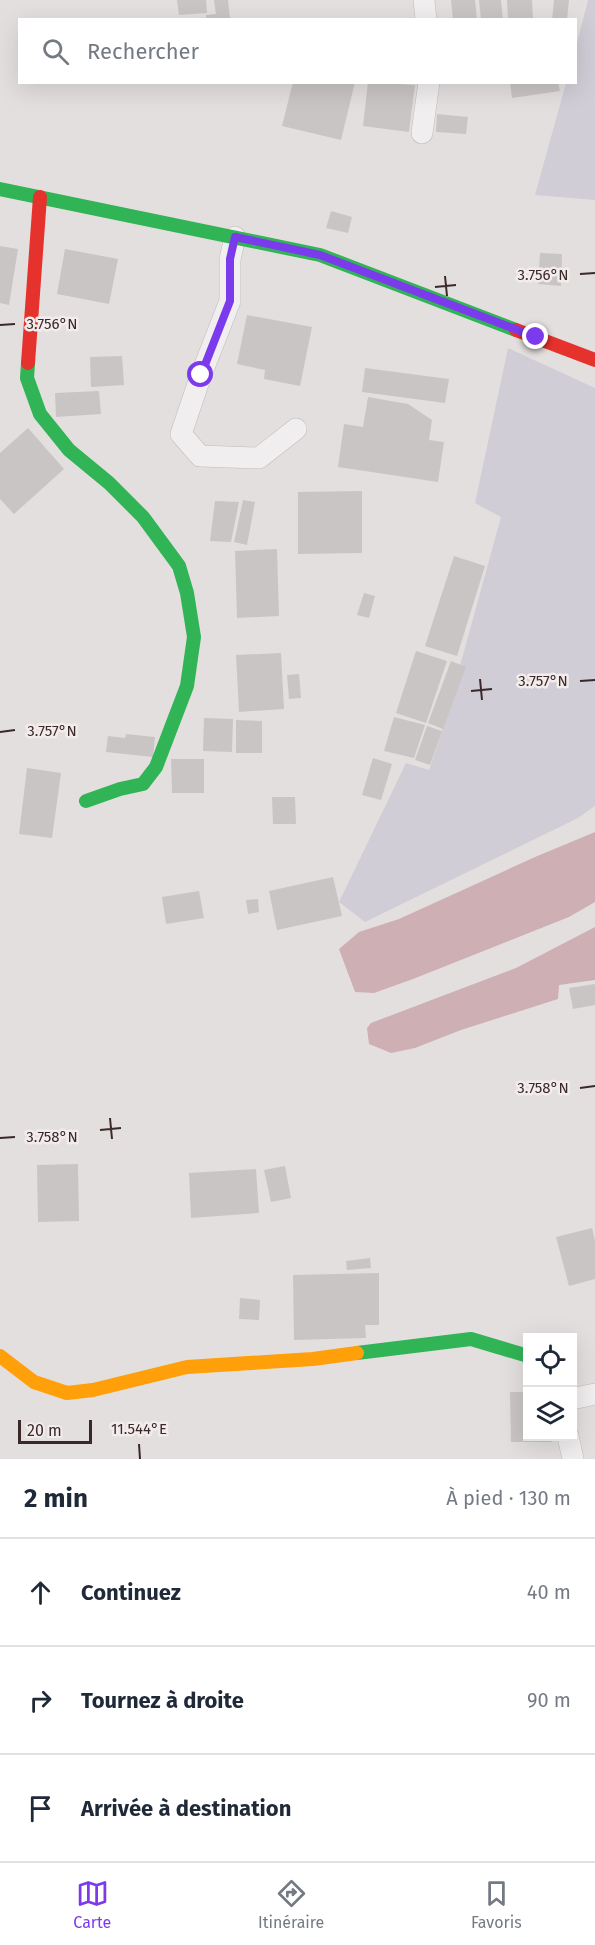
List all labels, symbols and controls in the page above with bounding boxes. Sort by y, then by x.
search box [18,18,577,84]
icon: search [39,35,72,68]
text: Rechercher [87,38,199,65]
text: 3.756°N [518,266,568,284]
text: 3.756°N [27,315,77,333]
route end [522,323,548,349]
route start [187,361,213,387]
text: 3.757°N [518,672,568,690]
text: 3.757°N [27,722,77,740]
text: 3.758°N [517,1079,569,1097]
text: 3.758°N [26,1128,78,1146]
map controls [523,1333,577,1441]
button: locate [523,1333,577,1387]
button: layers [523,1387,577,1441]
scale bar [18,1417,92,1444]
text: 11.544°E [111,1420,167,1438]
text: 20 m [27,1421,62,1440]
text: 2 min [24,1483,88,1514]
text: À pied · 130 m [446,1486,571,1510]
icon: ahead [24,1576,57,1609]
text: Continuez [81,1579,181,1606]
text: 40 m [527,1580,571,1604]
icon: right [24,1684,57,1717]
text: Tournez à droite [81,1687,244,1714]
text: 90 m [527,1688,571,1712]
icon: arrive [24,1792,57,1825]
text: Arrivée à destination [81,1795,291,1822]
tab: Carte [73,1877,111,1932]
tab: Itinéraire [258,1877,324,1932]
tab: Favoris [471,1877,522,1932]

